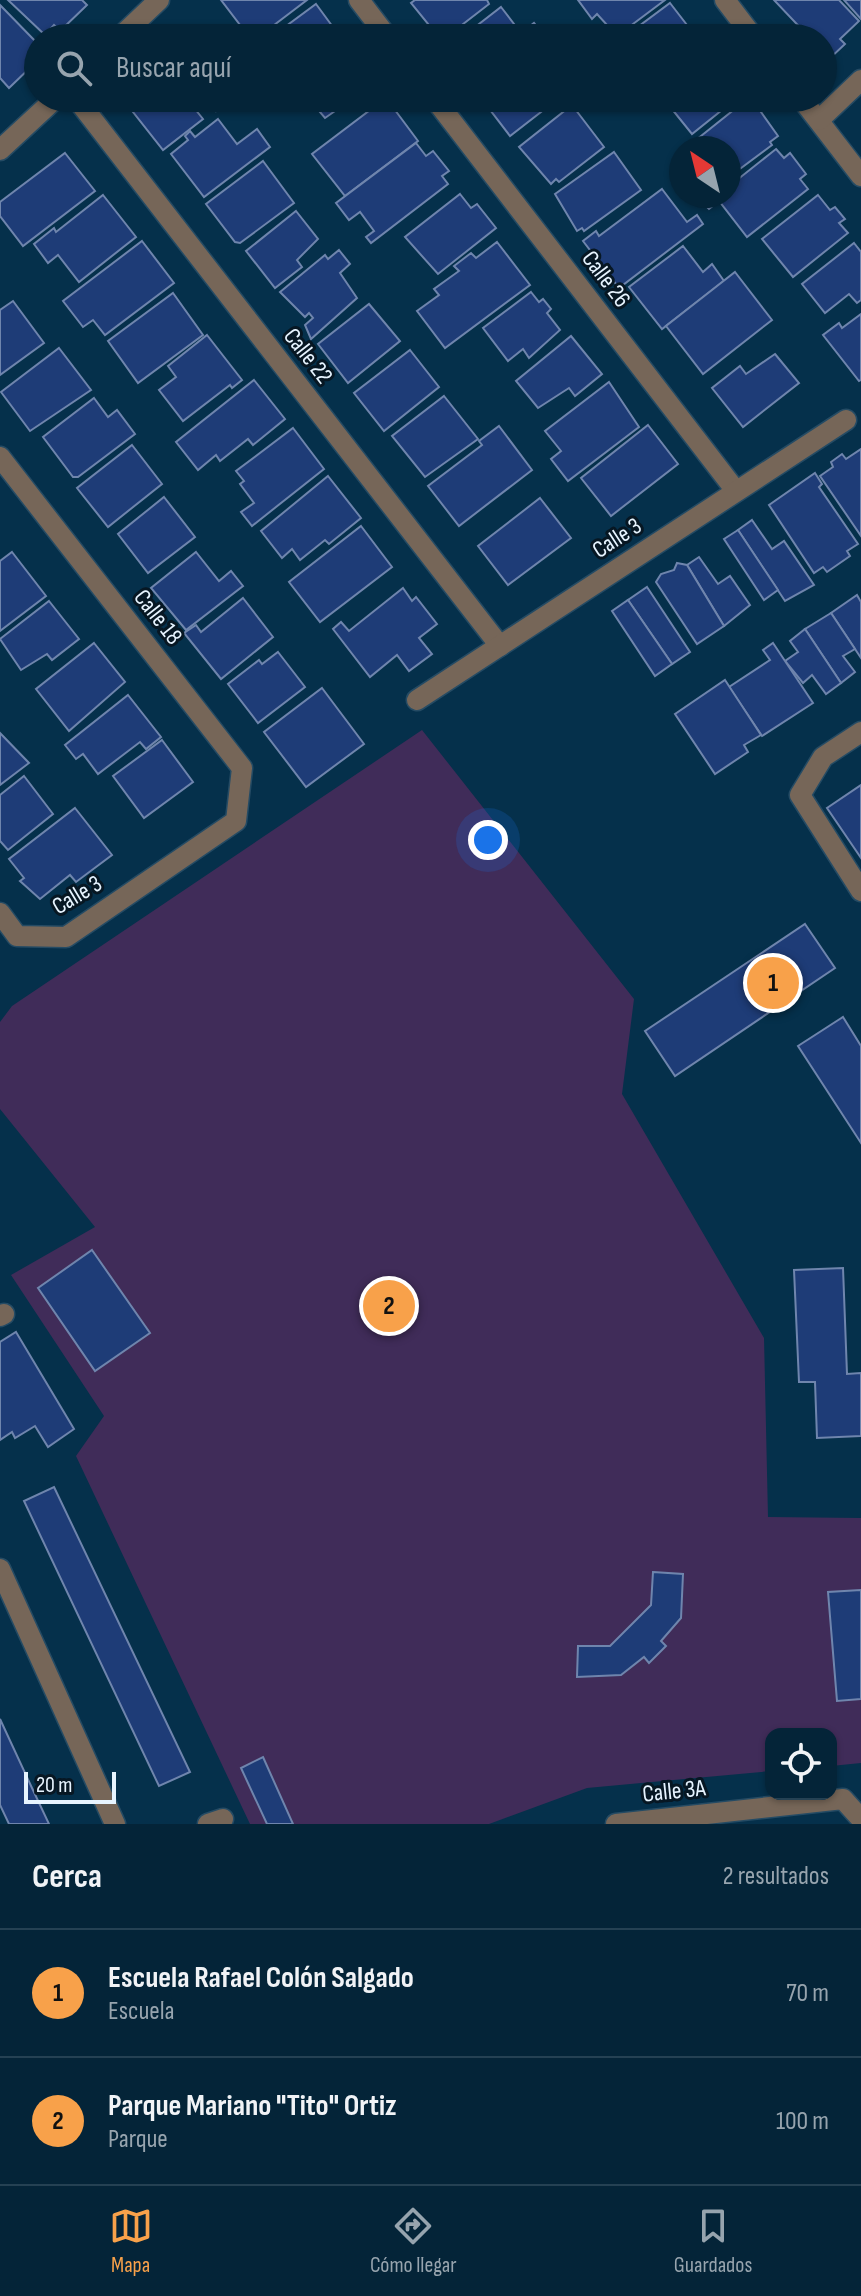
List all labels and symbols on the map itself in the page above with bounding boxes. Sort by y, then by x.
north arrow [669,136,741,208]
street label: Calle 26 [575,245,637,313]
street label: Calle 22 [277,322,339,390]
street label: Calle 3 [587,511,647,565]
street label: Calle 18 [128,584,188,650]
your location [468,820,508,860]
street label: Calle 3 [47,869,107,921]
pin: 1 [747,953,799,1013]
pin: 2 [363,1276,415,1336]
scale bar [24,1768,116,1804]
street label: Calle 3A [641,1773,708,1809]

